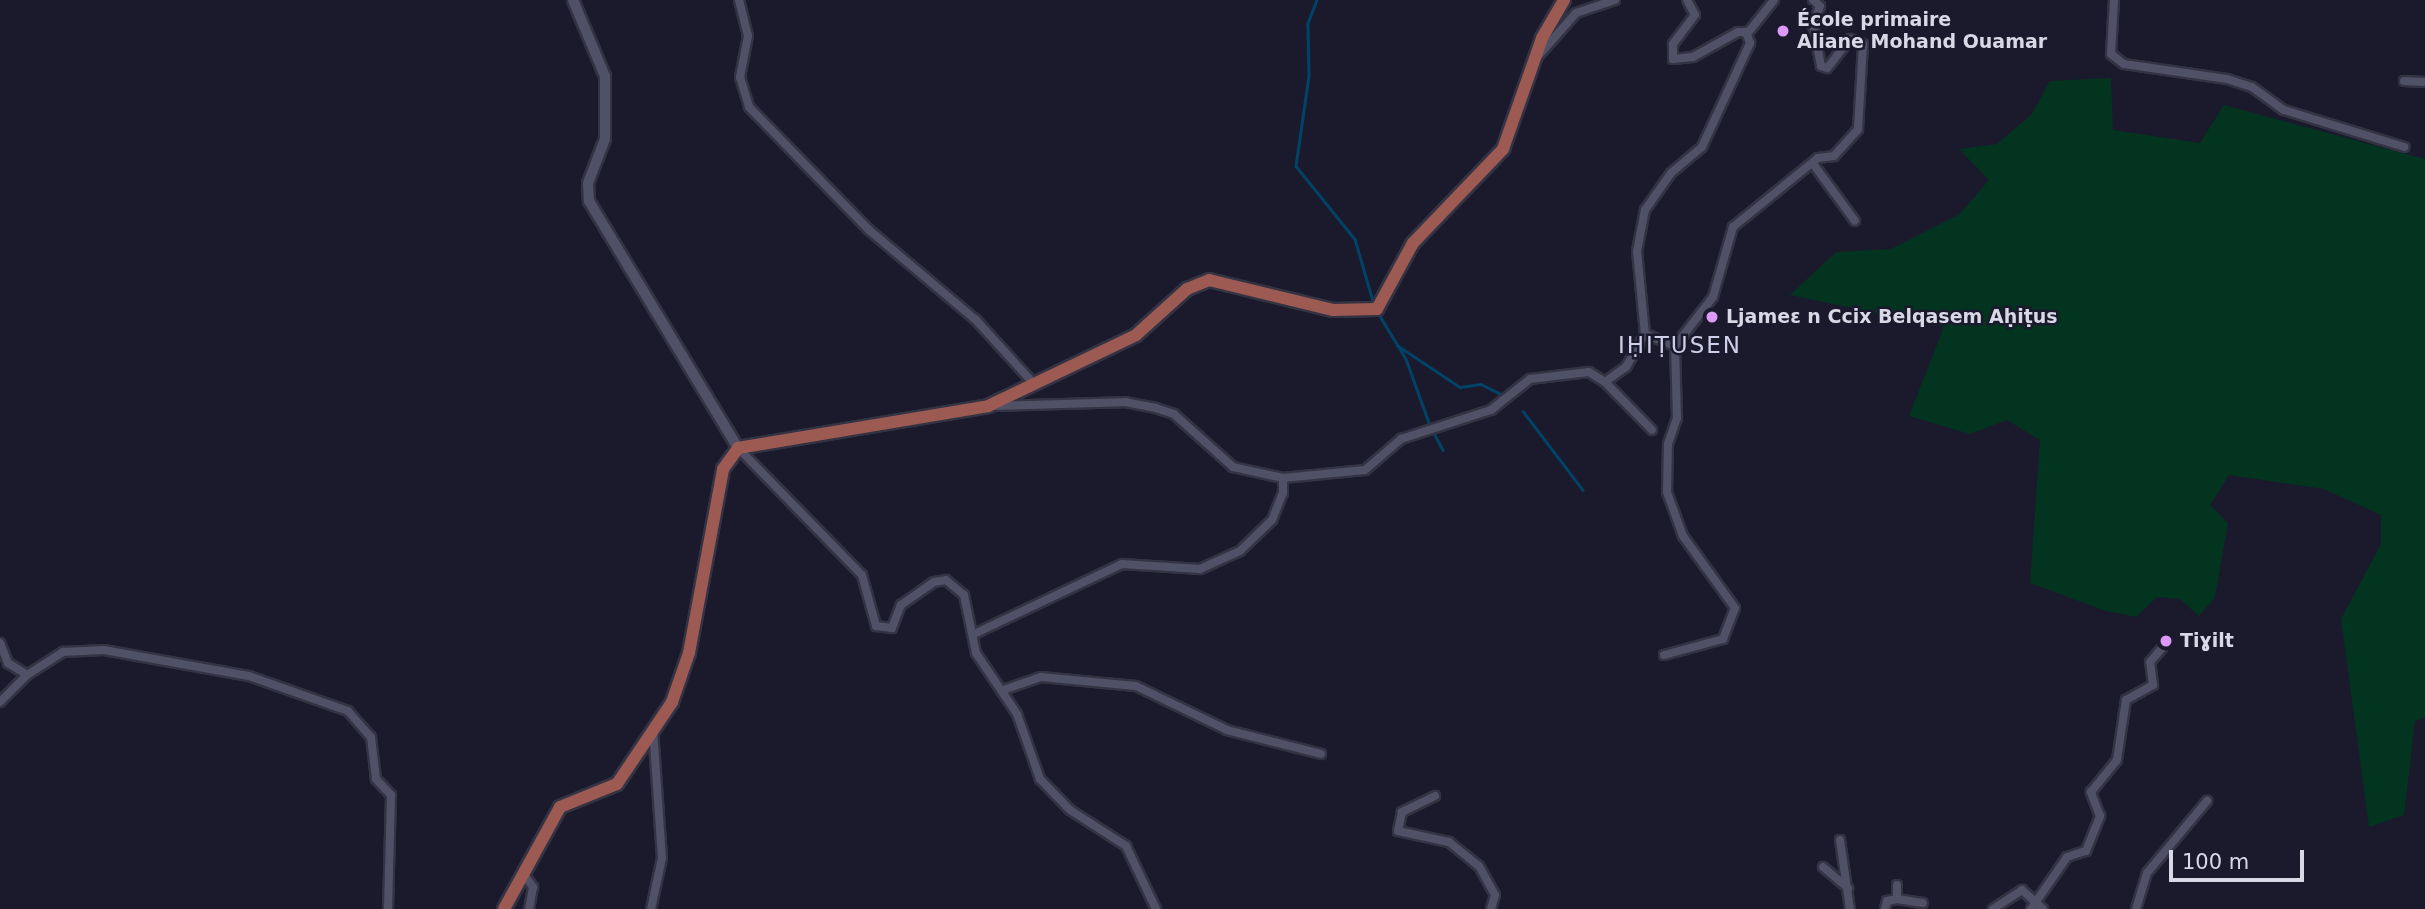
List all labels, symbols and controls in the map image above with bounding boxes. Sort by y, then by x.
place label: École primaire Aliane Mohand Ouamar [1797,9,2047,53]
marker: École primaire Aliane Mohand Ouamar [1775,23,1791,39]
place label: Ljameɛ n Ccix Belqasem Aḥiṭus [1726,306,2058,328]
marker: Ljameɛ n Ccix Belqasem Aḥiṭus [1704,309,1720,325]
district label: IḤIṬUSEN [1619,331,1741,359]
place label: Tiɣilt [2180,630,2234,652]
marker: Tiɣilt [2158,633,2174,649]
scale bar [2173,836,2308,880]
text: 100 m [2182,850,2249,874]

